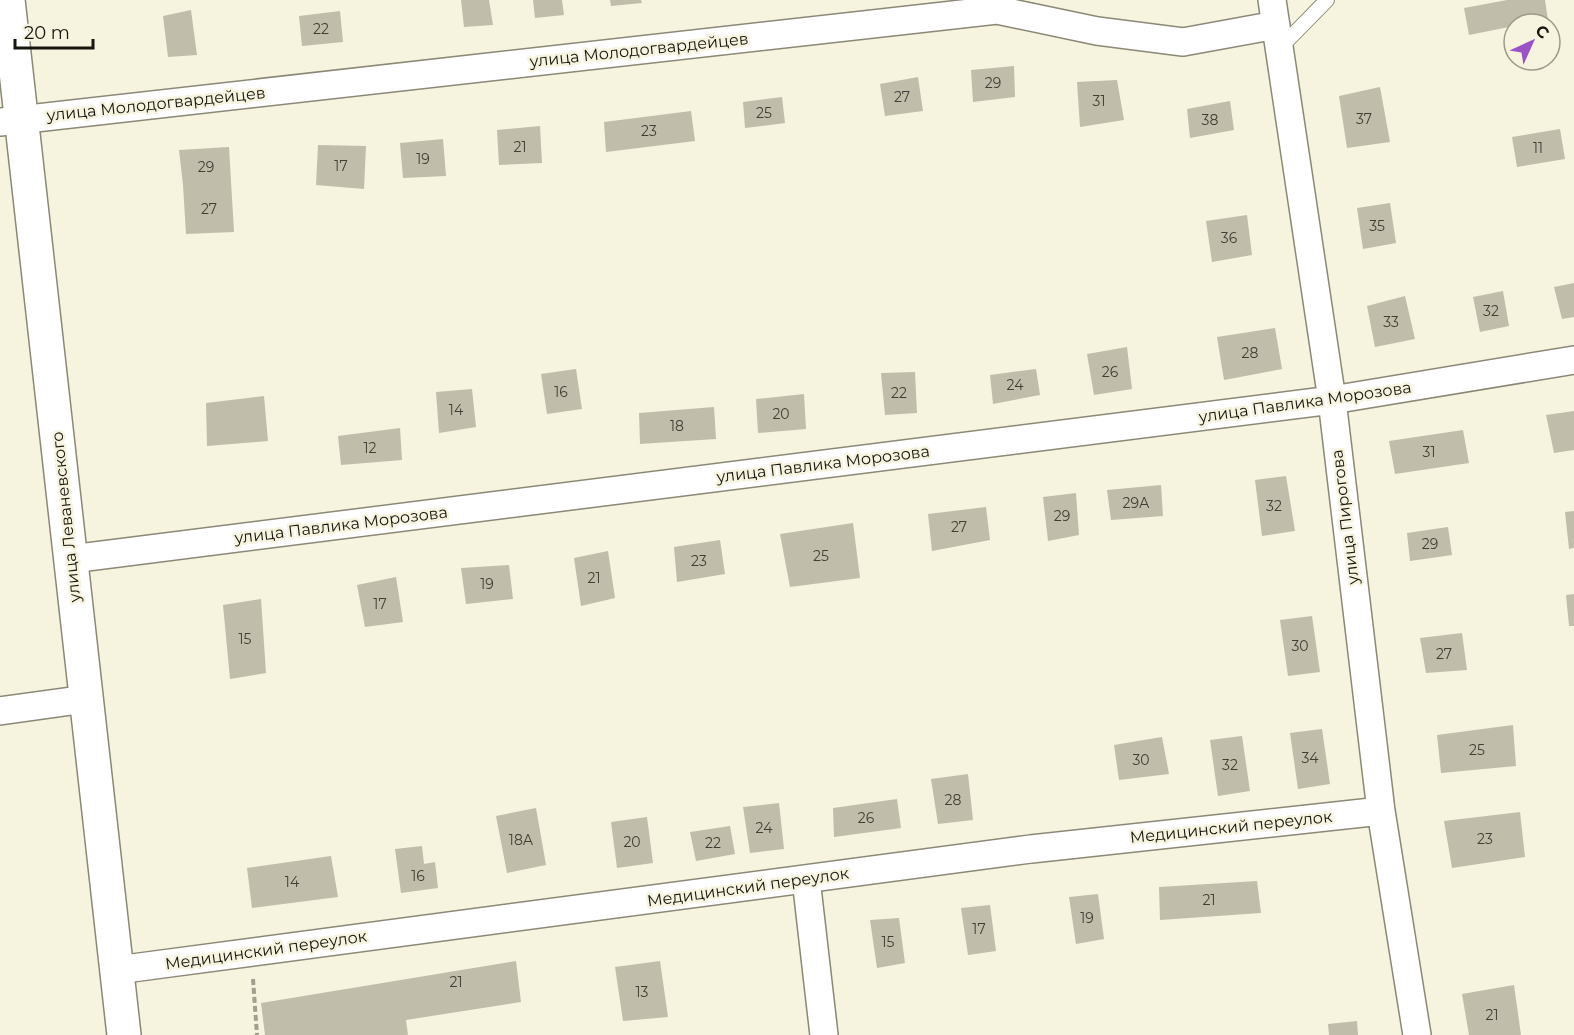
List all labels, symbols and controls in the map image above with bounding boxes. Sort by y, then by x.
scale bar [15,12,93,50]
north arrow [1502,12,1562,72]
house number: 22 [313,20,329,38]
text: С [1531,21,1553,43]
text: 20 m [24,22,70,44]
street label: улица Молодогвардейцев [528,29,749,71]
house number: 29 [985,74,1001,92]
street label: улица Молодогвардейцев [45,83,266,125]
house number: 27 [894,88,910,106]
house number: 31 [1093,92,1105,110]
house number: 25 [756,104,772,122]
house number: 37 [1356,110,1372,128]
house number: 38 [1202,111,1218,129]
house number: 23 [641,122,657,140]
house number: 21 [513,138,527,156]
house number: 11 [1533,139,1543,157]
house number: 19 [416,150,430,168]
house number: 17 [334,157,348,175]
house number: 29 [198,158,214,176]
house number: 27 [201,200,217,218]
house number: 35 [1369,217,1385,235]
house number: 36 [1221,229,1238,247]
house number: 32 [1483,302,1499,320]
house number: 33 [1383,313,1399,331]
house number: 28 [1242,344,1259,362]
house number: 26 [1102,363,1119,381]
house number: 24 [1007,376,1024,394]
street label: улица Павлика Морозова [1196,378,1413,426]
house number: 16 [554,383,568,401]
house number: 22 [891,384,907,402]
house number: 14 [449,401,464,419]
house number: 20 [772,405,790,423]
house number: 18 [670,417,684,435]
street label: улица Леваневского [48,431,85,604]
house number: 12 [363,439,377,457]
street label: улица Павлика Морозова [714,441,931,487]
house number: 31 [1423,443,1435,461]
street label: улица Пирогова [1327,448,1363,587]
house number: 29А [1123,494,1150,512]
house number: 32 [1266,497,1282,515]
street label: улица Павлика Морозова [232,502,449,548]
house number: 29 [1054,507,1070,525]
house number: 27 [951,518,967,536]
house number: 29 [1422,535,1438,553]
house number: 25 [813,547,829,565]
house number: 23 [691,552,707,570]
house number: 21 [587,569,601,587]
house number: 19 [480,575,494,593]
house number: 17 [373,595,387,613]
house number: 15 [239,630,252,648]
house number: 30 [1291,637,1309,655]
house number: 27 [1436,645,1452,663]
house number: 25 [1469,741,1485,759]
house number: 34 [1301,749,1319,767]
house number: 30 [1132,751,1150,769]
house number: 32 [1222,756,1238,774]
house number: 28 [945,791,962,809]
street label: Медицинский переулок [1129,807,1334,847]
house number: 26 [858,809,875,827]
house number: 24 [756,819,773,837]
house number: 23 [1477,830,1493,848]
house number: 18А [509,831,534,849]
house number: 20 [623,833,641,851]
house number: 22 [705,834,721,852]
street label: Медицинский переулок [646,863,851,911]
house number: 16 [411,867,425,885]
house number: 14 [285,873,300,891]
house number: 21 [1202,891,1216,909]
house number: 19 [1080,909,1094,927]
house number: 17 [972,920,986,938]
street label: Медицинский переулок [164,926,369,974]
house number: 15 [882,933,895,951]
house number: 21 [449,973,463,991]
house number: 13 [636,983,649,1001]
house number: 21 [1485,1006,1499,1024]

